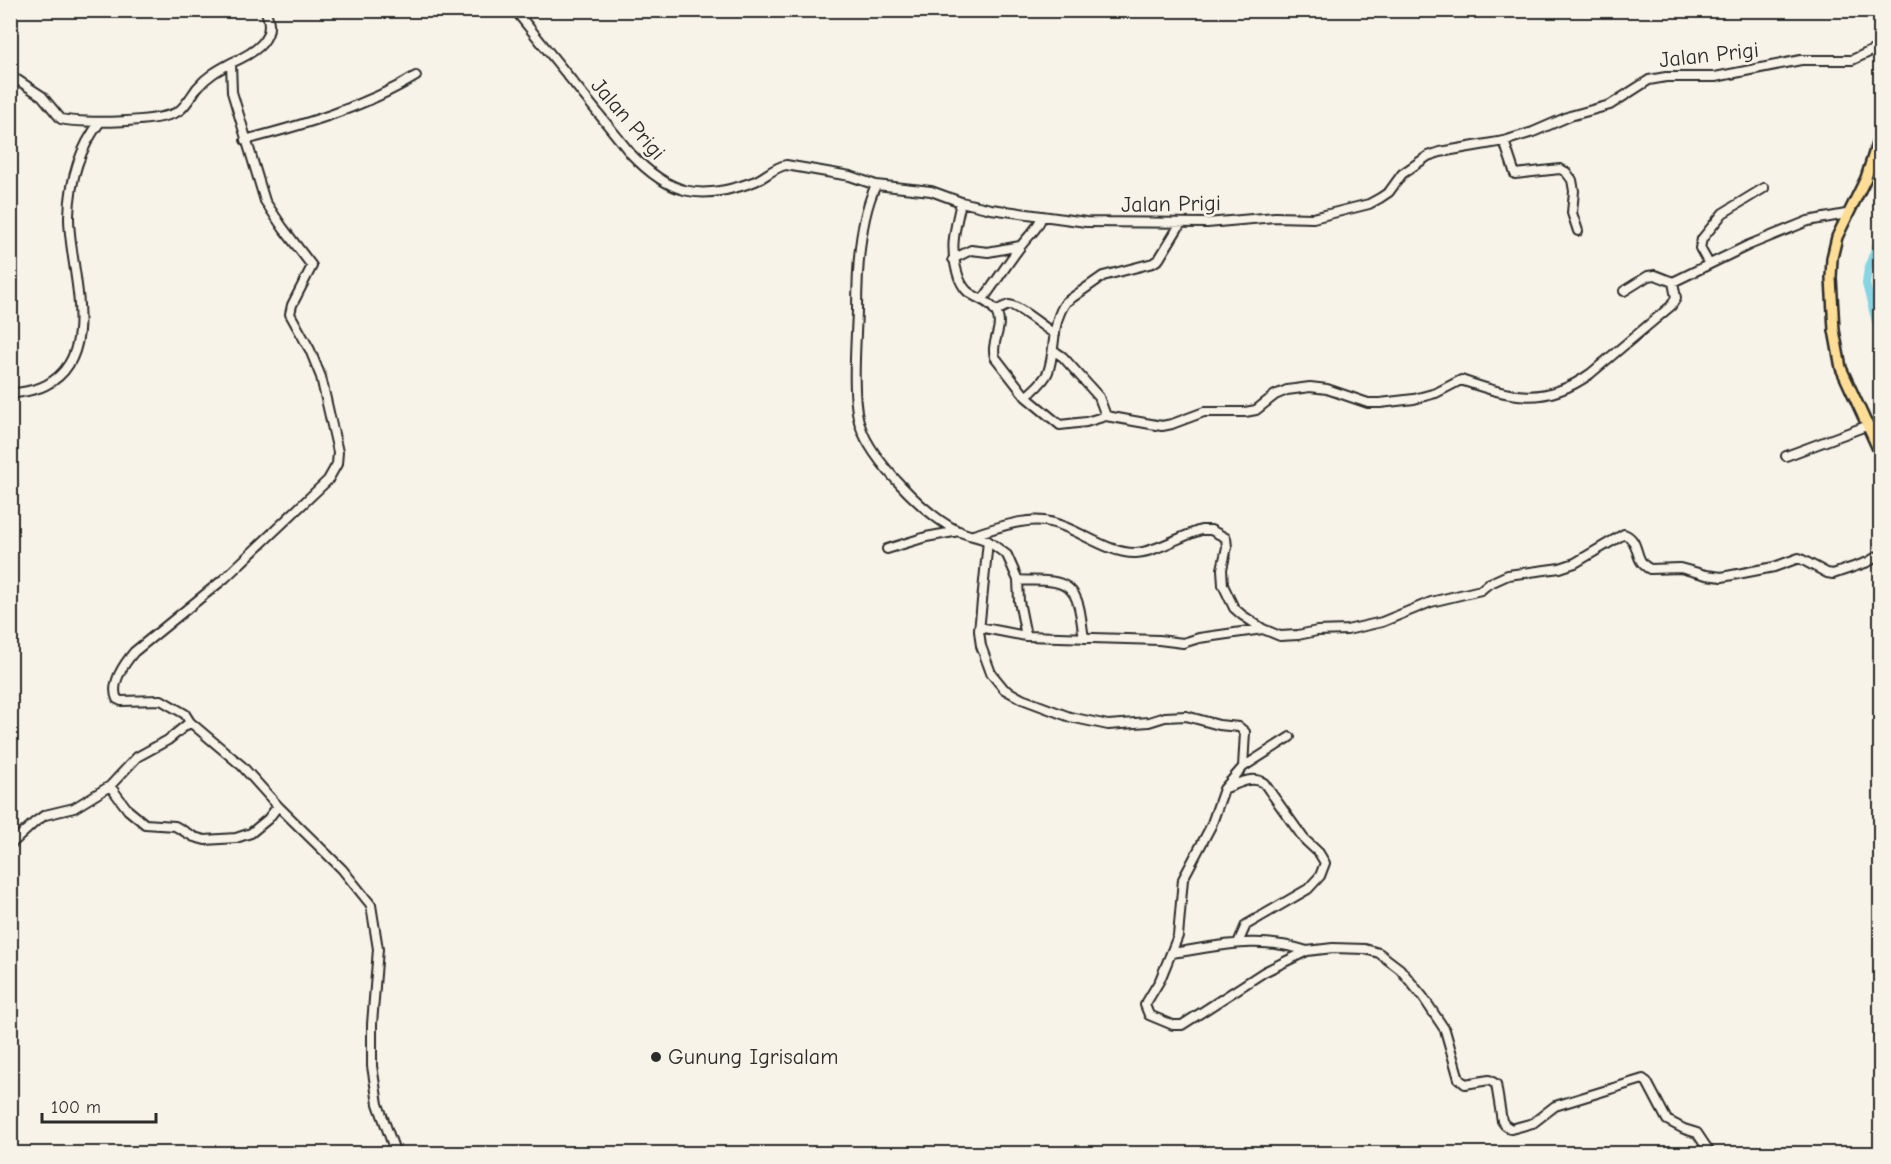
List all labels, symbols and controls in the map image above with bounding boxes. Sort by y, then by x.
street label: Jalan Prigi [1658,37,1760,73]
street label: Jalan Prigi [585,73,671,165]
street label: Jalan Prigi [1121,190,1221,218]
place label: Gunung Igrisalam [668,1044,838,1070]
marker: Gunung Igrisalam [649,1050,663,1064]
scale bar [42,1086,156,1124]
text: 100 m [51,1097,101,1118]

